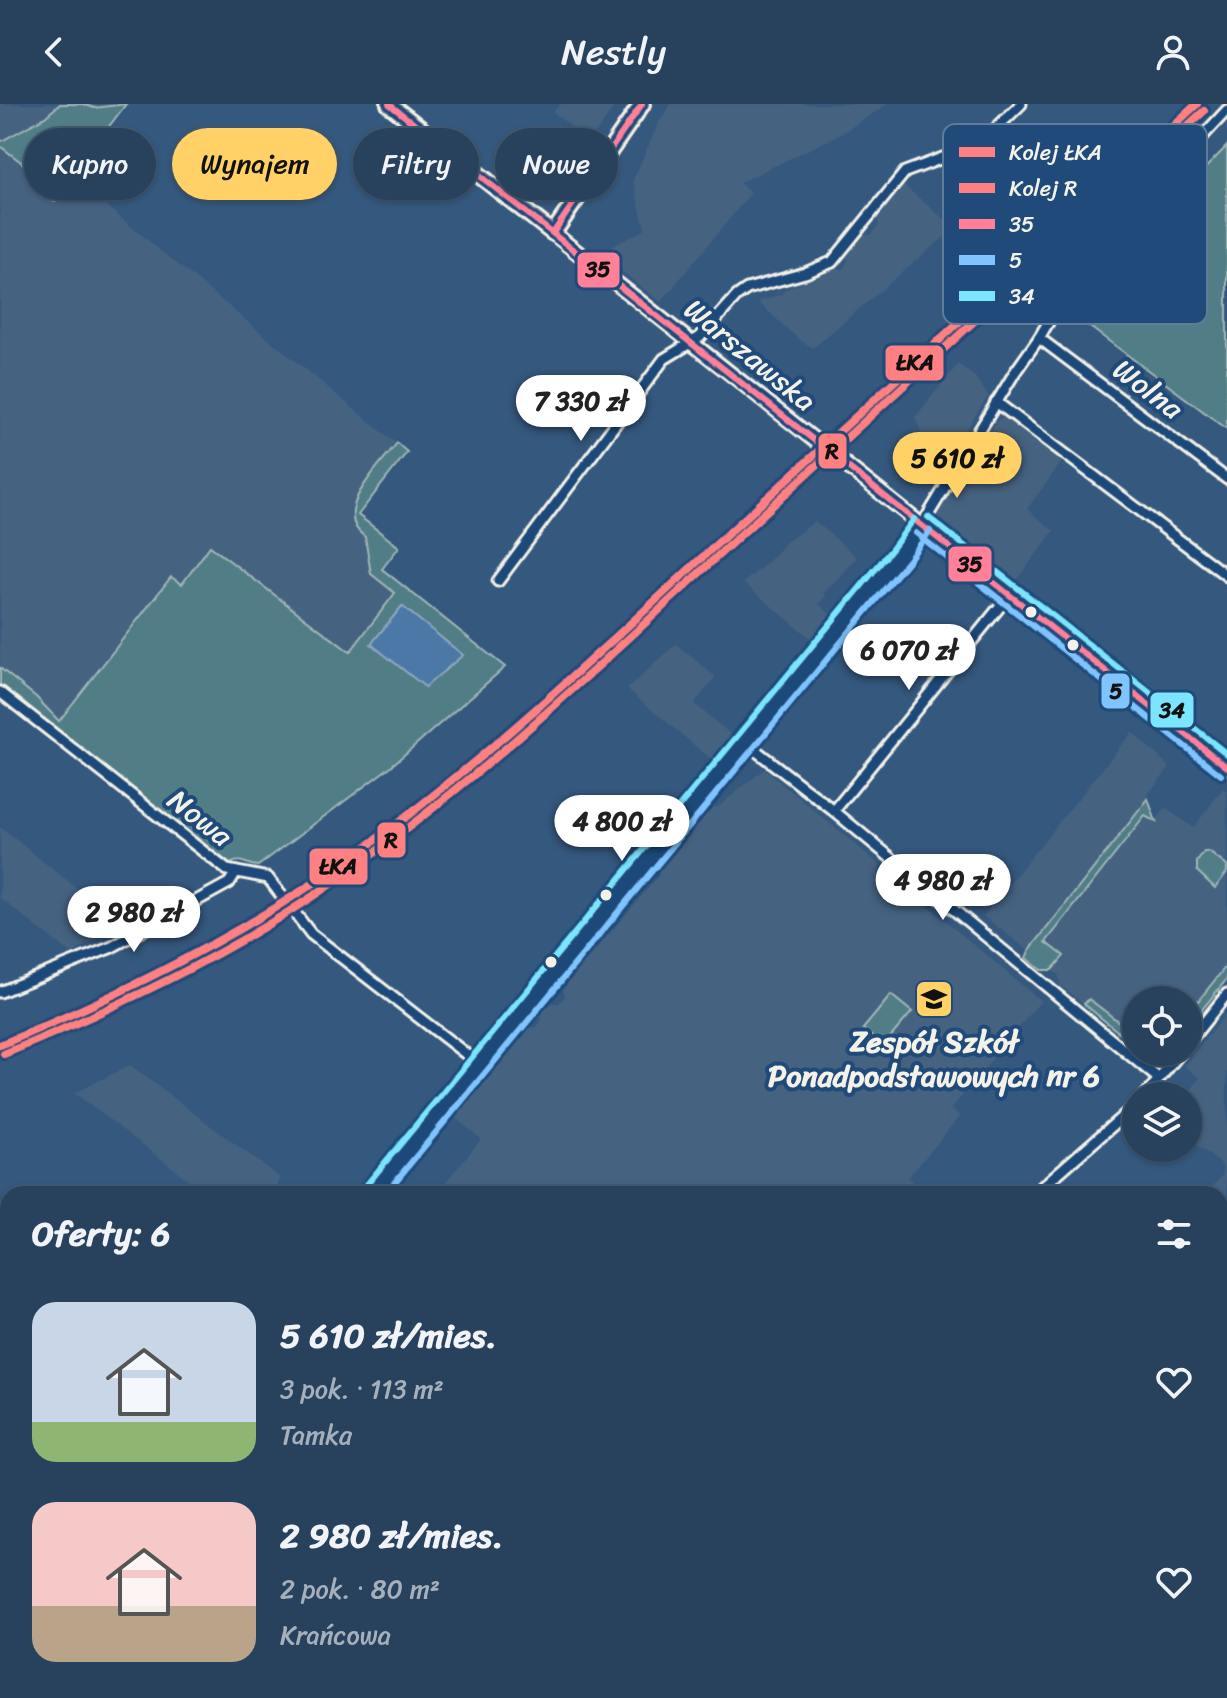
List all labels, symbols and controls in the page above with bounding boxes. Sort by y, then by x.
text: Nestly [561,20,666,84]
icon: back [32,30,76,74]
icon: person [1151,30,1195,74]
legend [943,124,1207,324]
chip: Kupno [24,128,156,200]
chip: Wynajem [172,128,337,200]
chip: Filtry [353,128,479,200]
chip: Nowe [495,128,618,200]
text: Kolej ŁKA [1009,133,1102,172]
text: Kolej R [1009,169,1077,208]
text: 35 [1009,205,1035,244]
text: 5 [1009,241,1022,280]
text: 35 [584,250,611,289]
line badge: 35 [576,251,621,289]
text: 34 [1009,277,1035,316]
street label: Warszawska [671,284,829,426]
text: ŁKA [896,343,934,382]
line badge: ŁKA [884,344,945,382]
street label: Wolna [1101,344,1196,435]
pin: 7 330 zł [498,375,664,443]
text: 7 330 zł [534,378,628,424]
line badge: R [817,432,848,470]
text: R [824,432,839,471]
pin: 5 610 zł [874,432,1040,500]
text: 5 610 zł [911,435,1003,481]
line badge: 35 [947,545,993,583]
text: 35 [956,545,983,584]
unlabelled marker [1023,604,1039,620]
pin: 6 070 zł [826,624,992,692]
text: 6 070 zł [861,627,957,673]
unlabelled marker [1065,637,1081,653]
line badge: 5 [1100,672,1131,710]
text: 5 [1109,672,1123,711]
line badge: 34 [1149,691,1195,729]
text: 34 [1158,691,1185,730]
street label: Nowa [155,775,246,862]
pin: 4 800 zł [539,795,705,863]
text: 4 800 zł [572,798,672,844]
line badge: R [376,821,407,859]
text: R [383,821,398,860]
line badge: ŁKA [308,847,369,886]
text: ŁKA [319,847,357,886]
pin: 4 980 zł [860,854,1026,922]
text: 4 980 zł [894,857,992,903]
pin: 2 980 zł [51,886,217,954]
unlabelled marker [598,887,614,903]
text: 2 980 zł [85,889,183,935]
unlabelled marker [543,954,559,970]
school or university icon: Zespół Szkół Ponadpodstawowych nr 6 [913,978,955,1020]
map controls [1122,986,1202,1162]
button: locate [1122,986,1202,1066]
place label: Zespół Szkół Ponadpodstawowych nr 6 [768,1015,1100,1103]
button: layers [1122,1082,1202,1162]
text: Oferty: 6 [32,1204,170,1264]
icon: filters [1152,1212,1196,1256]
text: 5 610 zł/mies. [280,1306,497,1366]
icon: home [96,1334,192,1430]
icon: heart [1152,1360,1196,1404]
text: 3 pok. · 113 m² [280,1366,444,1412]
text: Tamka [280,1412,352,1458]
text: 2 980 zł/mies. [280,1506,503,1566]
icon: home [96,1534,192,1630]
icon: heart [1152,1560,1196,1604]
text: 2 pok. · 80 m² [280,1566,440,1612]
text: Krańcowa [280,1612,391,1658]

